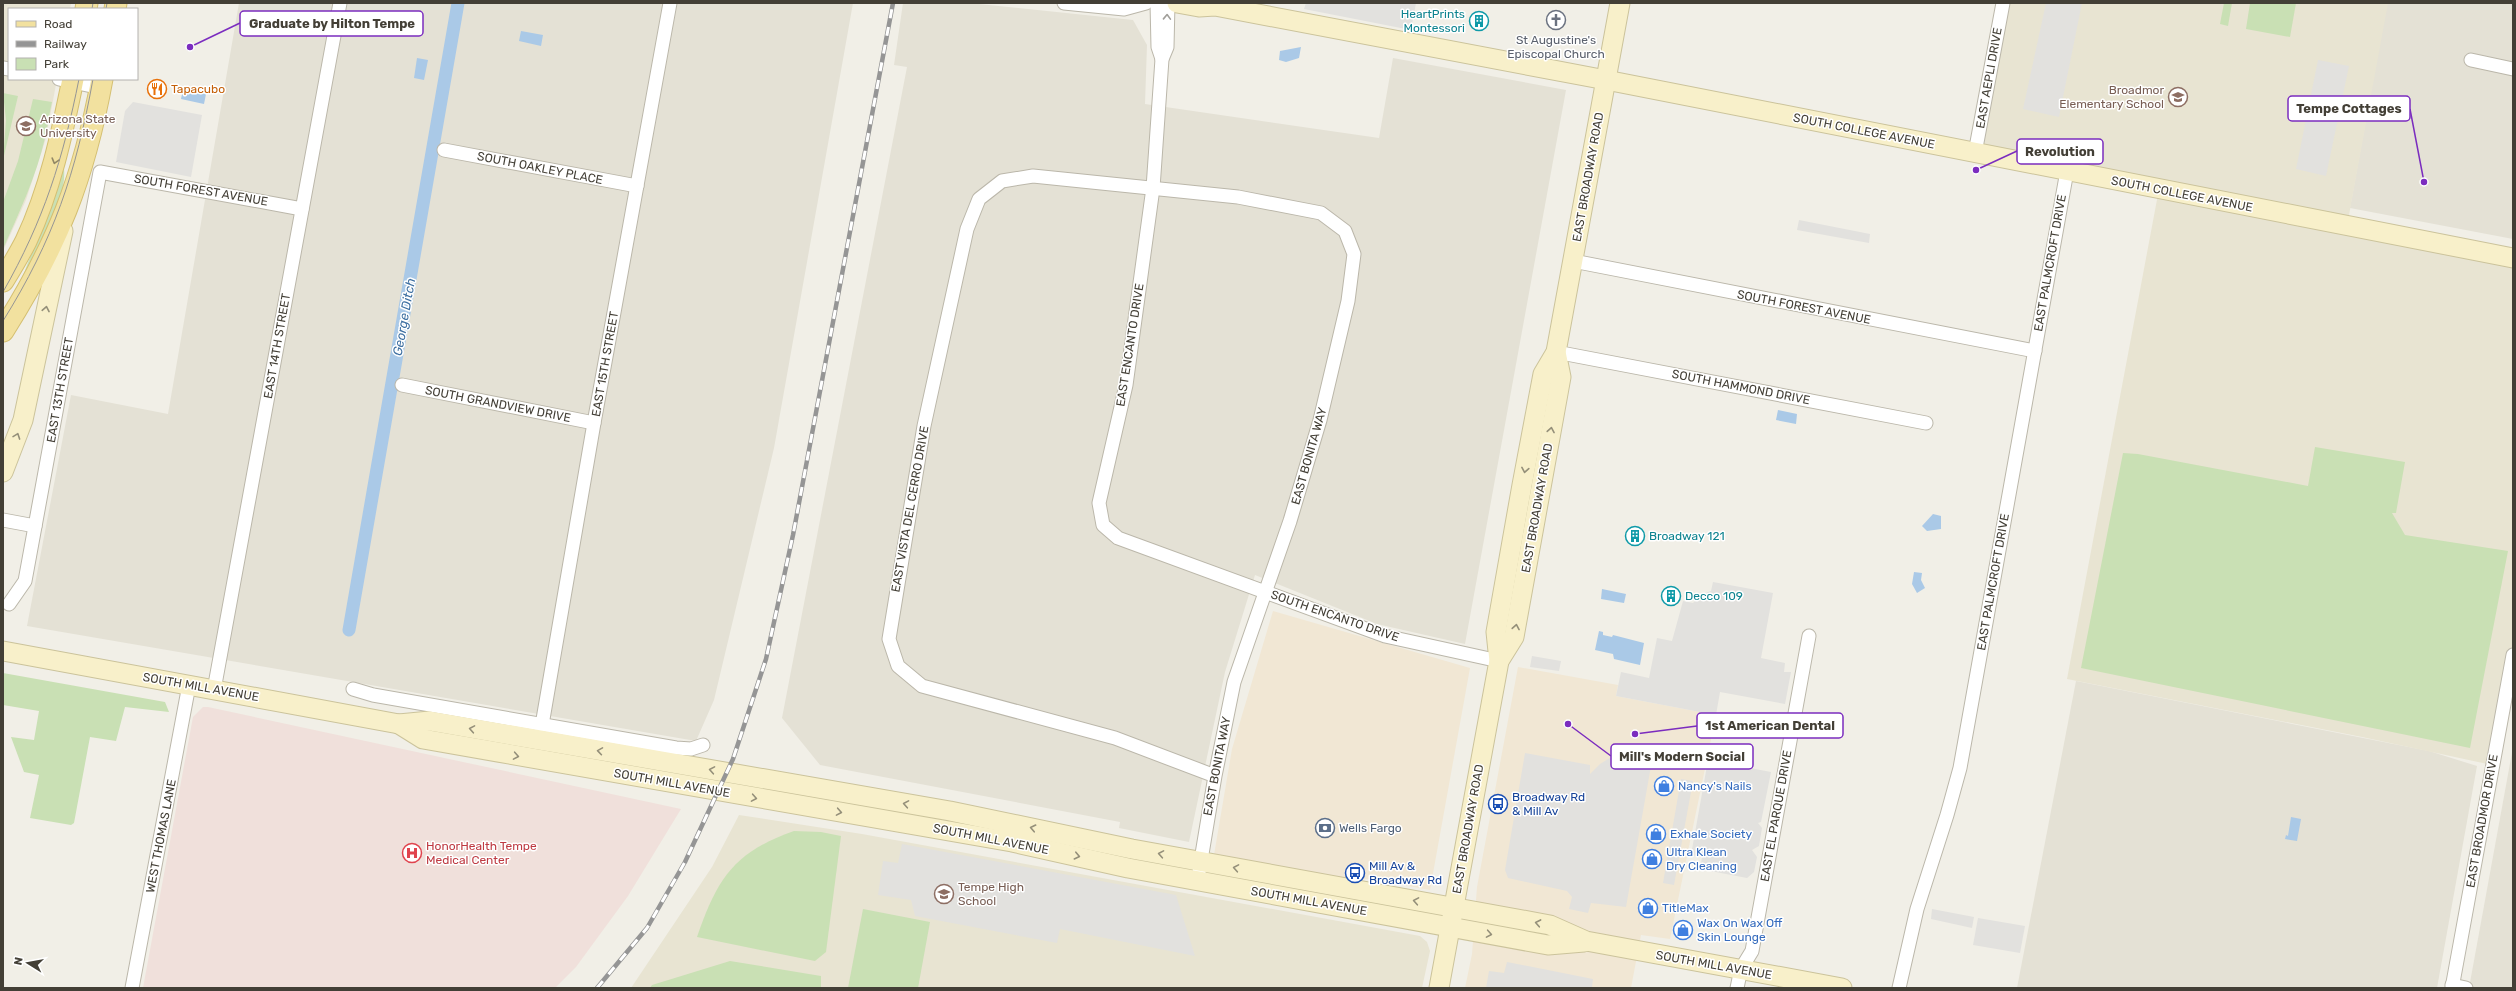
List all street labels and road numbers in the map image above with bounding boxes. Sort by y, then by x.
street label: EAST AEPLI DRIVE [1973,26,2005,130]
street label: SOUTH COLLEGE AVENUE [1792,110,1936,152]
street label: EAST BROADWAY ROAD [1570,111,1606,243]
street label: SOUTH OAKLEY PLACE [476,149,604,187]
street label: SOUTH FOREST AVENUE [133,171,269,209]
street label: SOUTH COLLEGE AVENUE [2110,173,2254,215]
street label: EAST PALMCROFT DRIVE [2031,193,2069,333]
street label: EAST ENCANTO DRIVE [1113,282,1147,408]
street label: SOUTH FOREST AVENUE [1736,287,1872,327]
street label: EAST 14TH STREET [261,292,293,400]
street label: EAST 15TH STREET [589,310,621,418]
street label: EAST 13TH STREET [44,336,76,444]
street label: SOUTH HAMMOND DRIVE [1671,367,1811,407]
street label: SOUTH GRANDVIEW DRIVE [424,383,572,425]
street label: EAST BONITA WAY [1288,405,1330,506]
street label: EAST VISTA DEL CERRO DRIVE [888,425,932,593]
street label: EAST BROADWAY ROAD [1519,442,1555,574]
street label: EAST PALMCROFT DRIVE [1974,512,2012,652]
street label: SOUTH ENCANTO DRIVE [1269,587,1401,645]
street label: SOUTH MILL AVENUE [142,670,260,704]
street label: EAST BONITA WAY [1201,715,1234,817]
street label: EAST EL PARQUE DRIVE [1758,749,1794,883]
street label: EAST BROADMOR DRIVE [2463,753,2501,889]
street label: EAST BROADWAY ROAD [1450,763,1486,895]
street label: SOUTH MILL AVENUE [613,766,731,800]
street label: WEST THOMAS LANE [143,778,179,894]
street label: SOUTH MILL AVENUE [932,821,1050,857]
street label: SOUTH MILL AVENUE [1250,884,1368,918]
street label: SOUTH MILL AVENUE [1655,948,1773,982]

